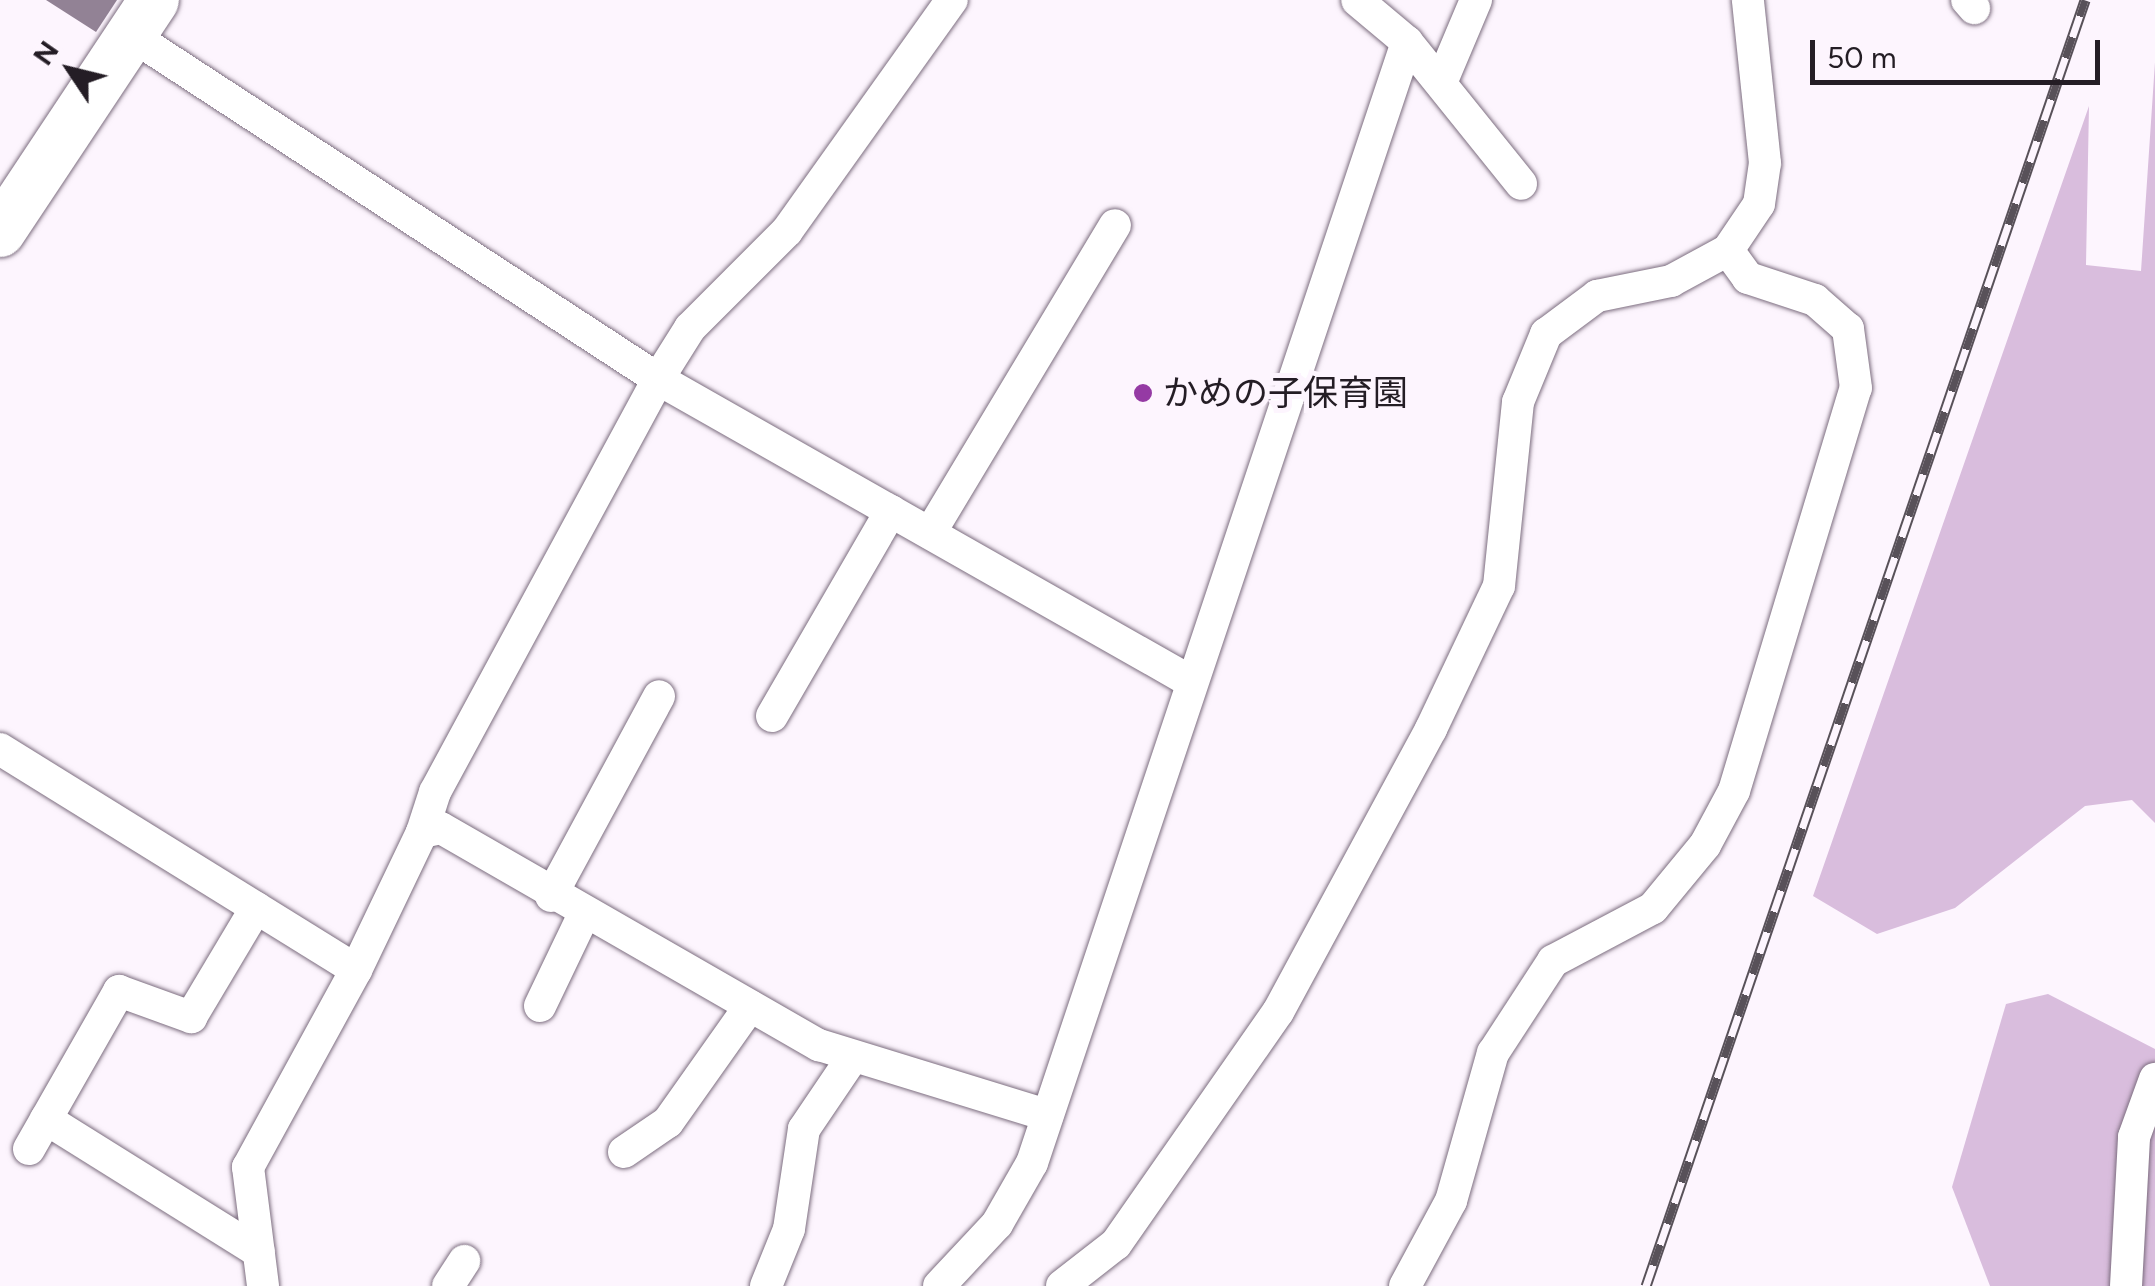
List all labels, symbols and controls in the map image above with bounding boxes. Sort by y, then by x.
north arrow [20,20,120,120]
scale bar [1815,20,2105,82]
text: N [25,34,66,71]
text: 50 m [1827,39,1896,76]
place label: かめの子保育園 [1163,372,1408,414]
marker: かめの子保育園 [1132,382,1154,404]

